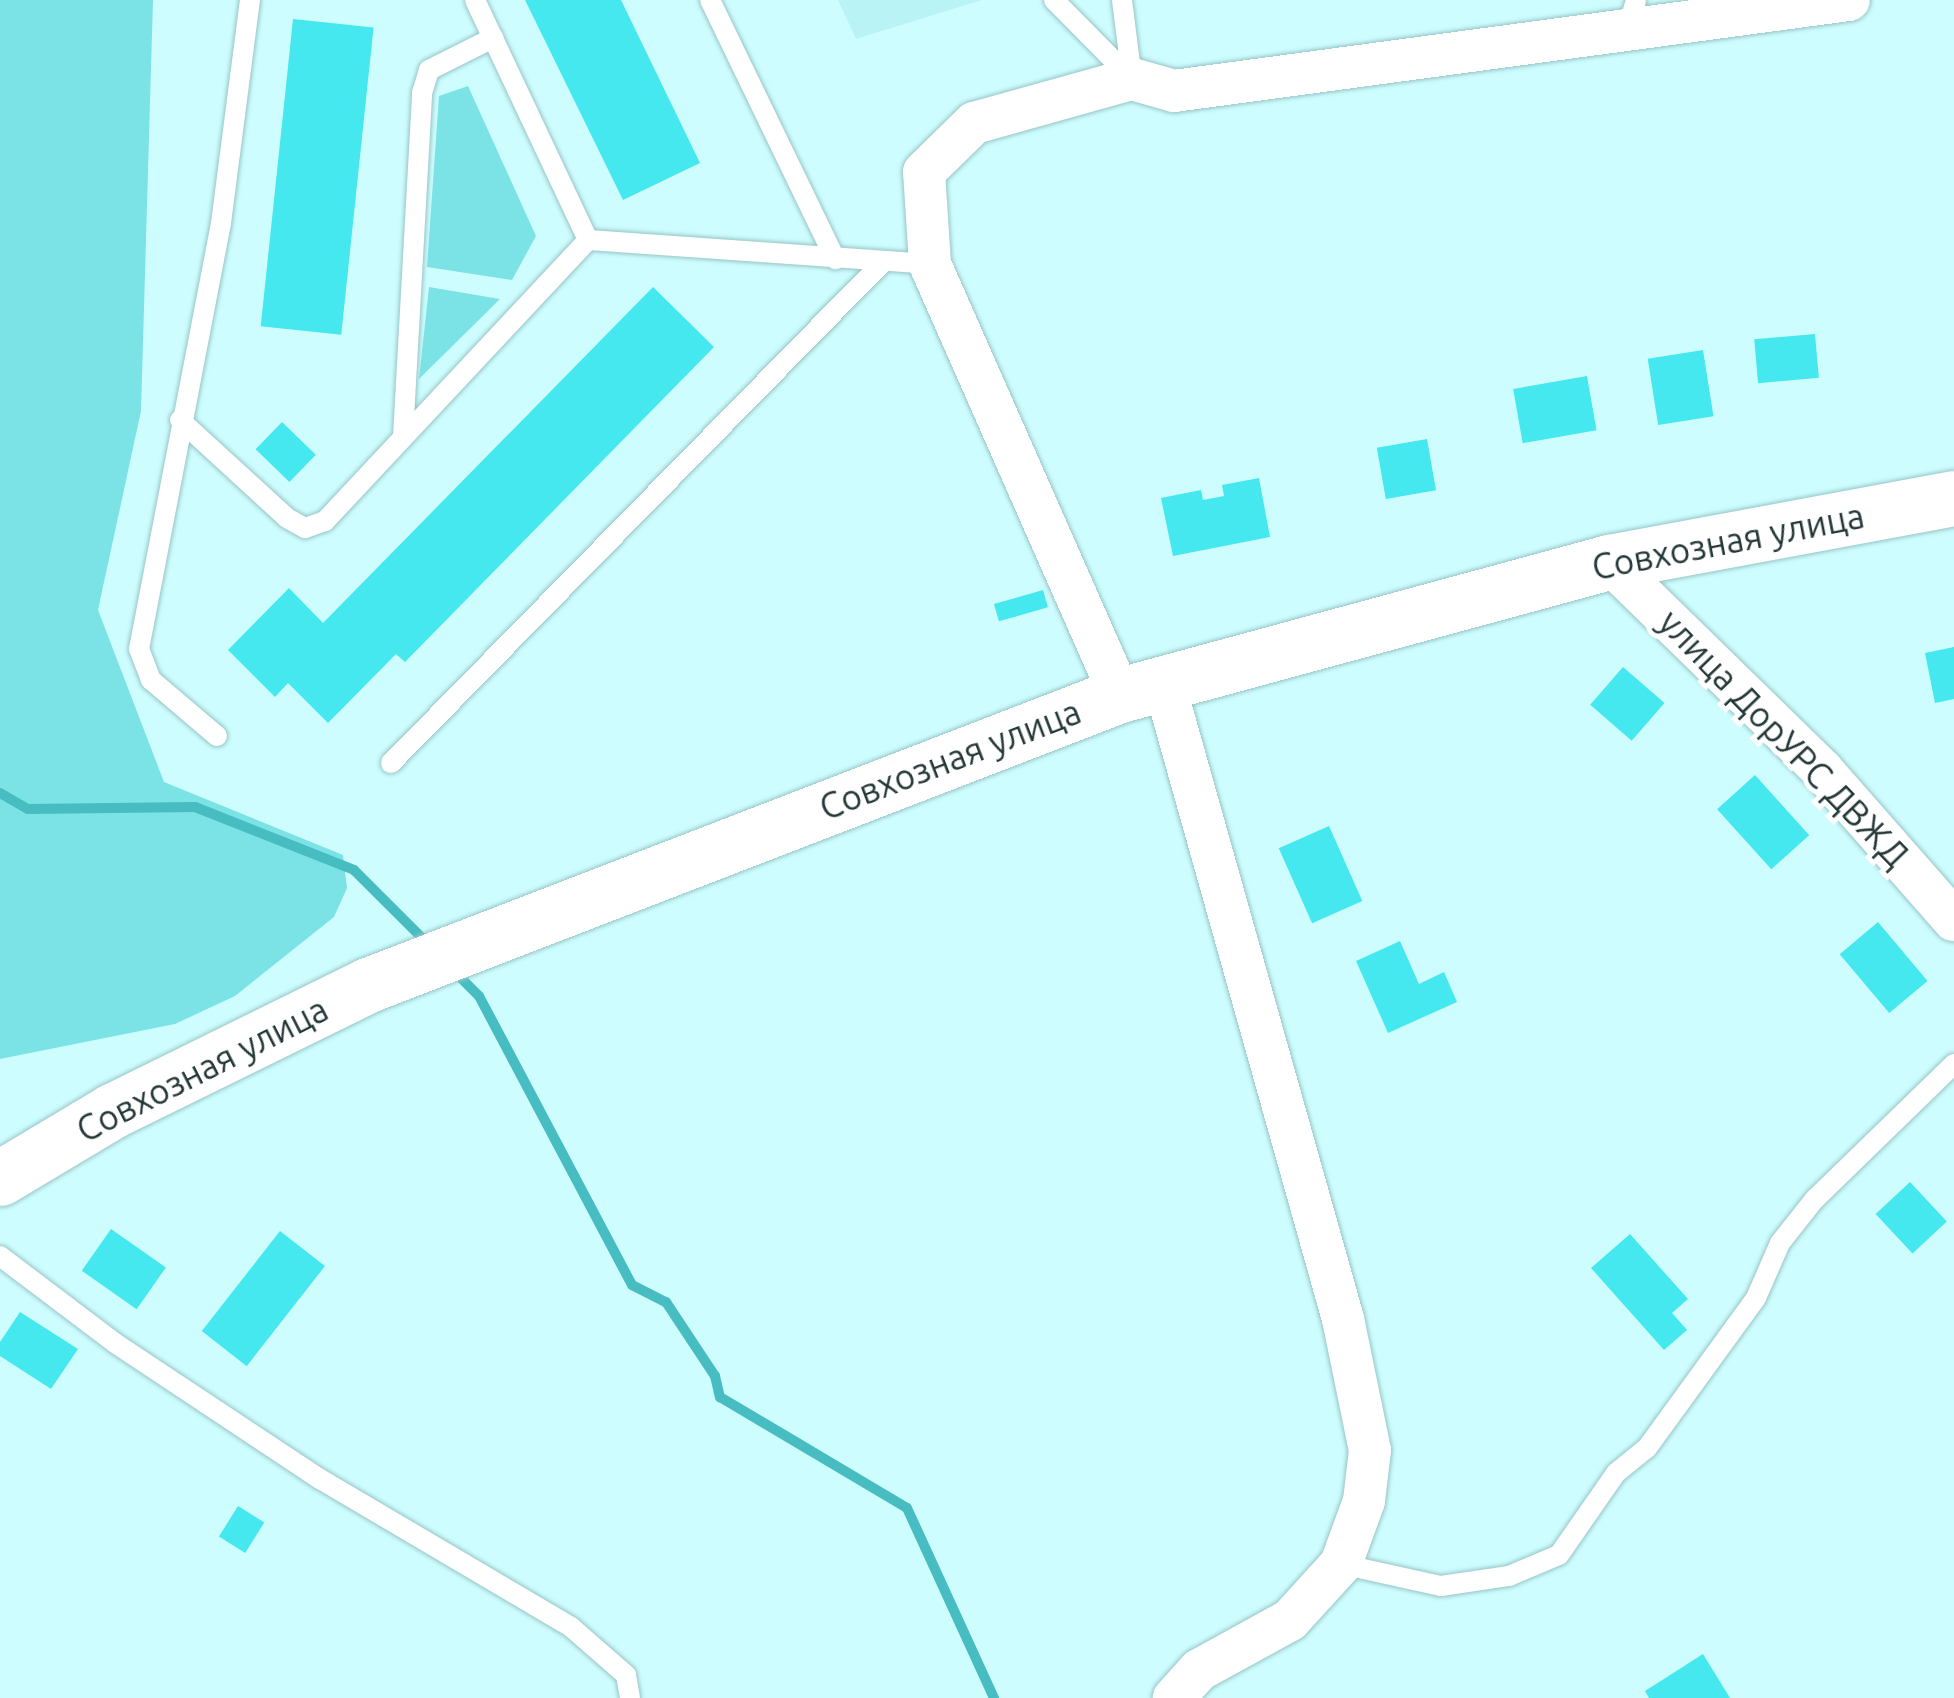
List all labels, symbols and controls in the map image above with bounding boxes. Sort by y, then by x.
street label: Совхозная улица [1588,494,1868,588]
street label: улица ДорУРС ДВЖД [1651,601,1917,875]
street label: Совхозная улица [813,690,1087,828]
street label: Совхозная улица [69,988,335,1150]

